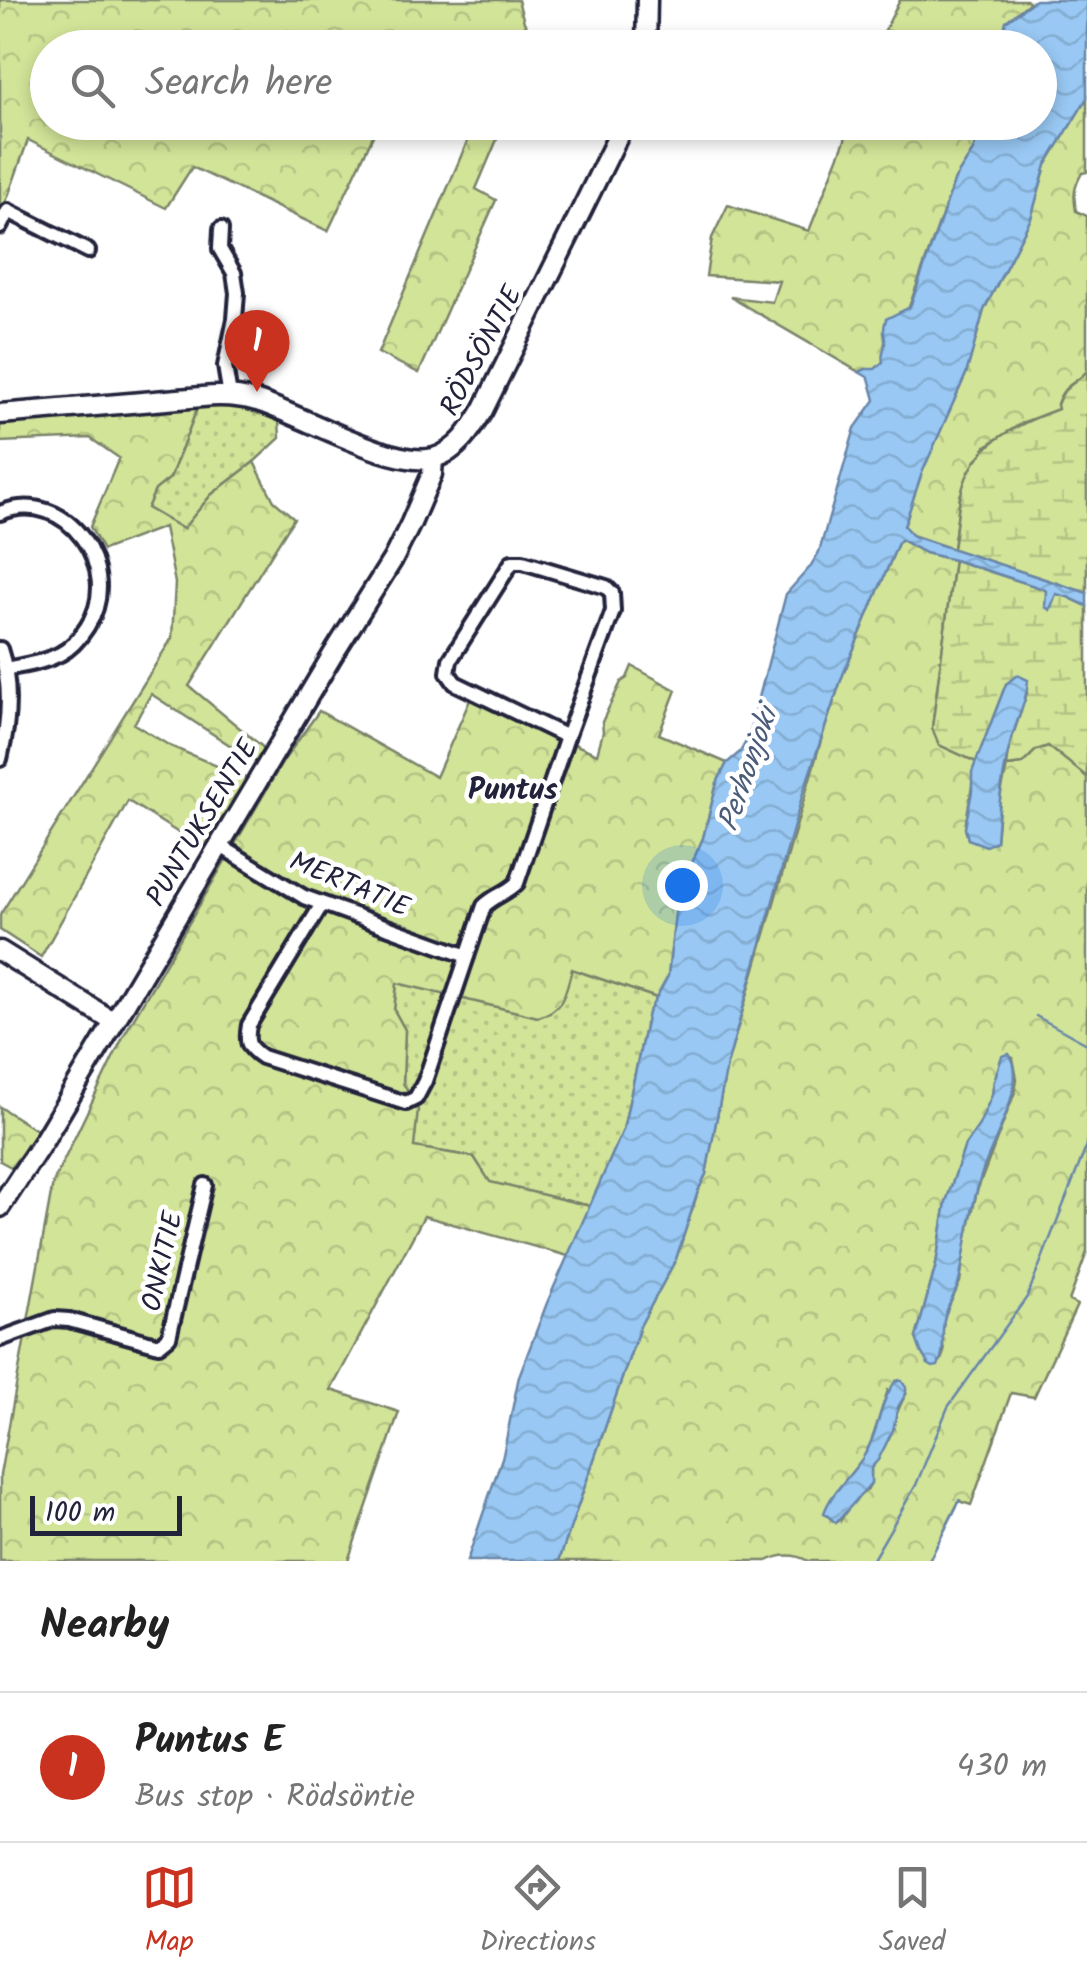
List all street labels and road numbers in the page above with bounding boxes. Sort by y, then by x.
street label: RÖDSÖNTIE [429,277,536,425]
street label: PUNTUKSENTIE [135,730,272,916]
street label: MERTATIE [282,840,417,931]
street label: ONKITIE [130,1207,197,1316]

